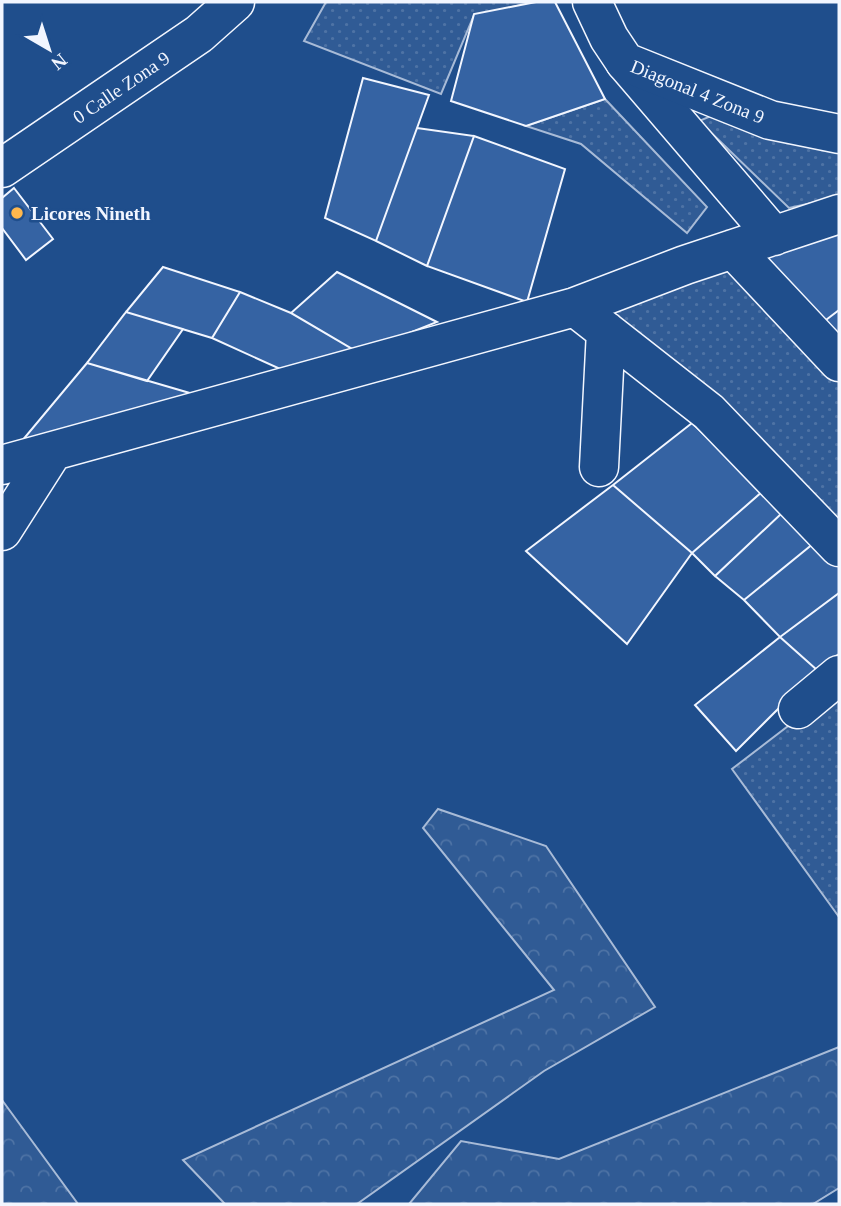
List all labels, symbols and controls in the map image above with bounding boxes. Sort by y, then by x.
north arrow [14,14,84,84]
street label: 0 Calle Zona 9 [69,47,173,127]
text: N [47,49,71,74]
street label: Diagonal 4 Zona 9 [628,55,768,127]
place label: Licores Nineth [31,203,151,224]
marker: Licores Nineth [9,205,25,221]

